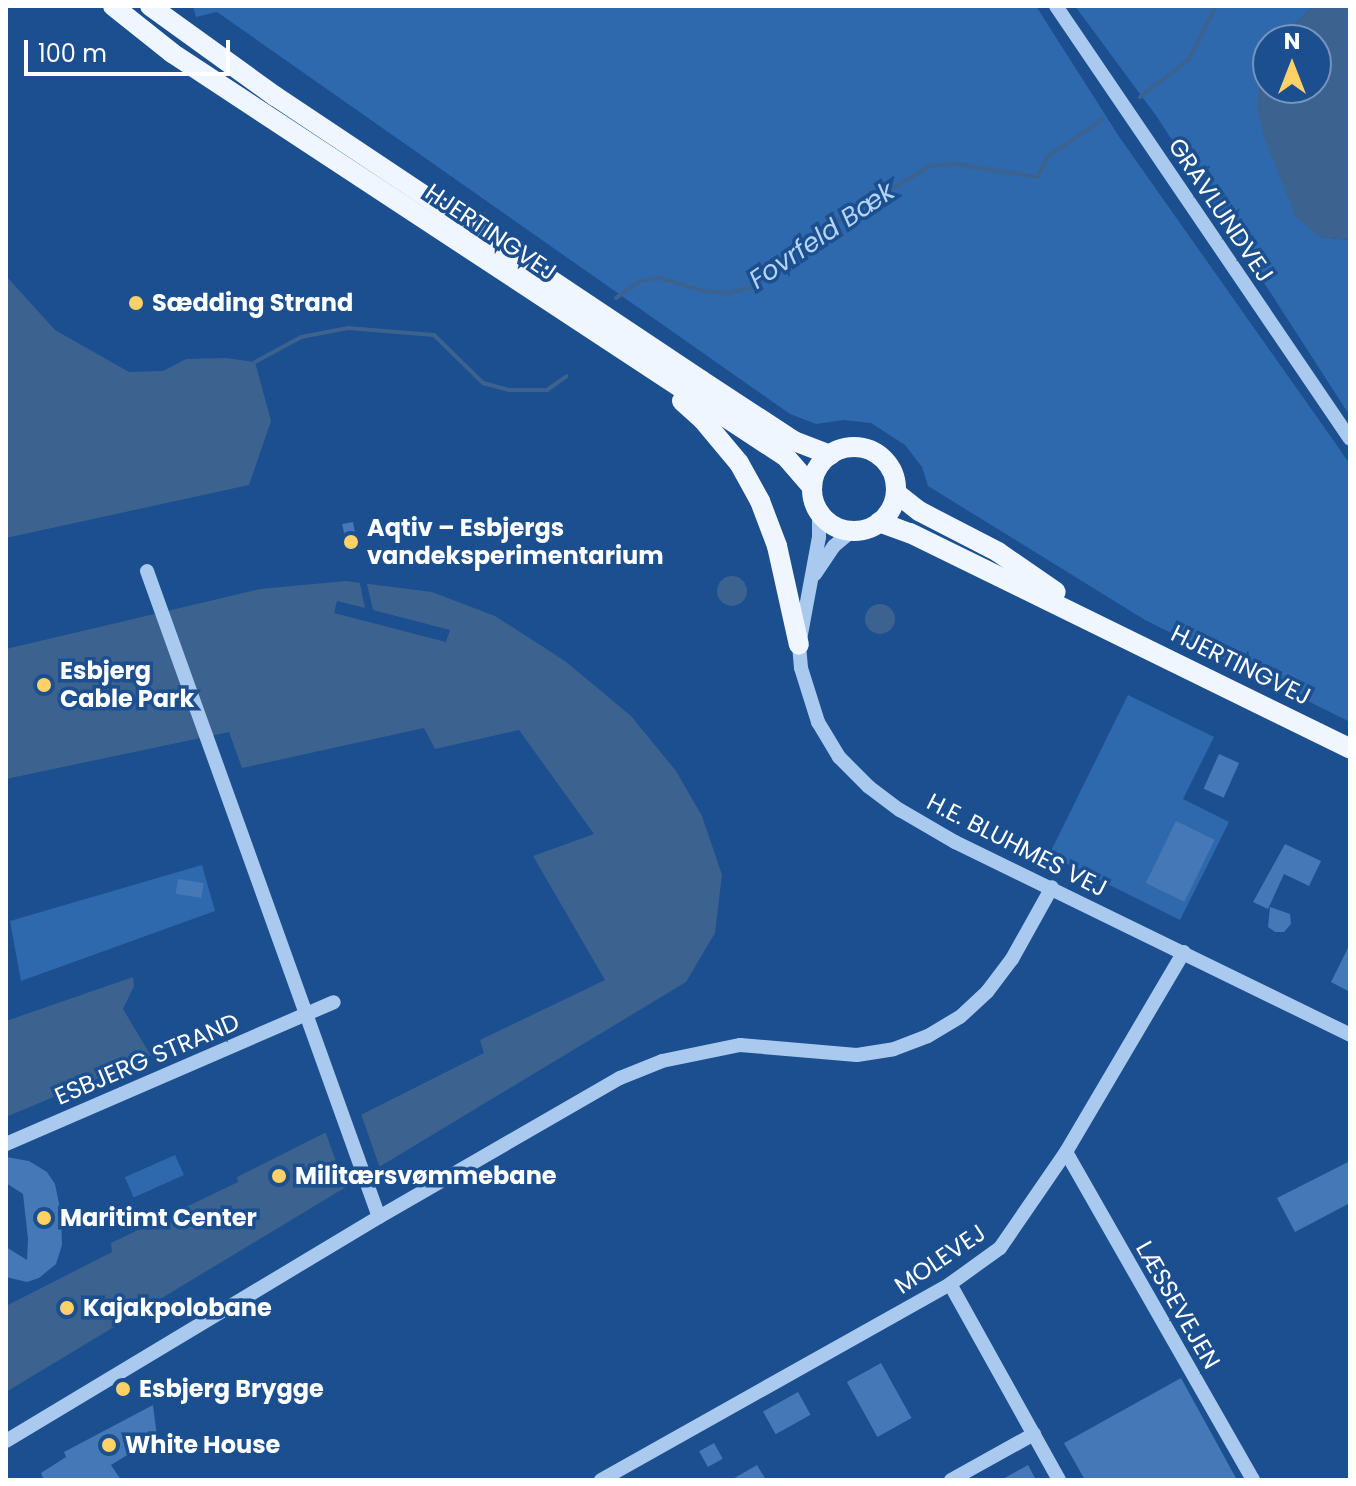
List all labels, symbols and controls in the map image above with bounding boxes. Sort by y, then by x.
scale bar [28,24,234,74]
north arrow [1252,24,1332,104]
text: N [1284,26,1300,57]
text: 100 m [38,37,107,70]
street label: GRAVLUNDVEJ [1162,133,1280,287]
water label: Fovrfeld Bæk [744,176,900,296]
street label: HJERTINGVEJ [420,178,562,286]
place label: Sædding Strand [152,289,353,317]
marker: Sædding Strand [127,294,145,312]
place label: Aqtiv – Esbjergs vandeksperimentarium [367,514,664,570]
marker: Aqtiv – Esbjergs vandeksperimentarium [342,533,360,551]
street label: HJERTINGVEJ [1166,619,1316,711]
place label: Esbjerg Cable Park [60,657,194,713]
marker: Esbjerg Cable Park [35,676,53,694]
street label: H.E. BLUHMES VEJ [922,787,1112,903]
street label: ESBJERG STRAND [50,1007,244,1111]
place label: Militærsvømmebane [295,1162,557,1190]
marker: Militærsvømmebane [270,1167,288,1185]
place label: Maritimt Center [60,1204,257,1232]
marker: Maritimt Center [35,1209,53,1227]
street label: MOLEVEJ [889,1218,991,1300]
street label: LÆSSEVEJEN [1130,1236,1226,1374]
place label: Kajakpolobane [83,1294,272,1322]
marker: Kajakpolobane [58,1299,76,1317]
place label: Esbjerg Brygge [139,1375,324,1403]
marker: Esbjerg Brygge [114,1380,132,1398]
place label: White House [125,1431,280,1459]
marker: White House [100,1436,118,1454]

